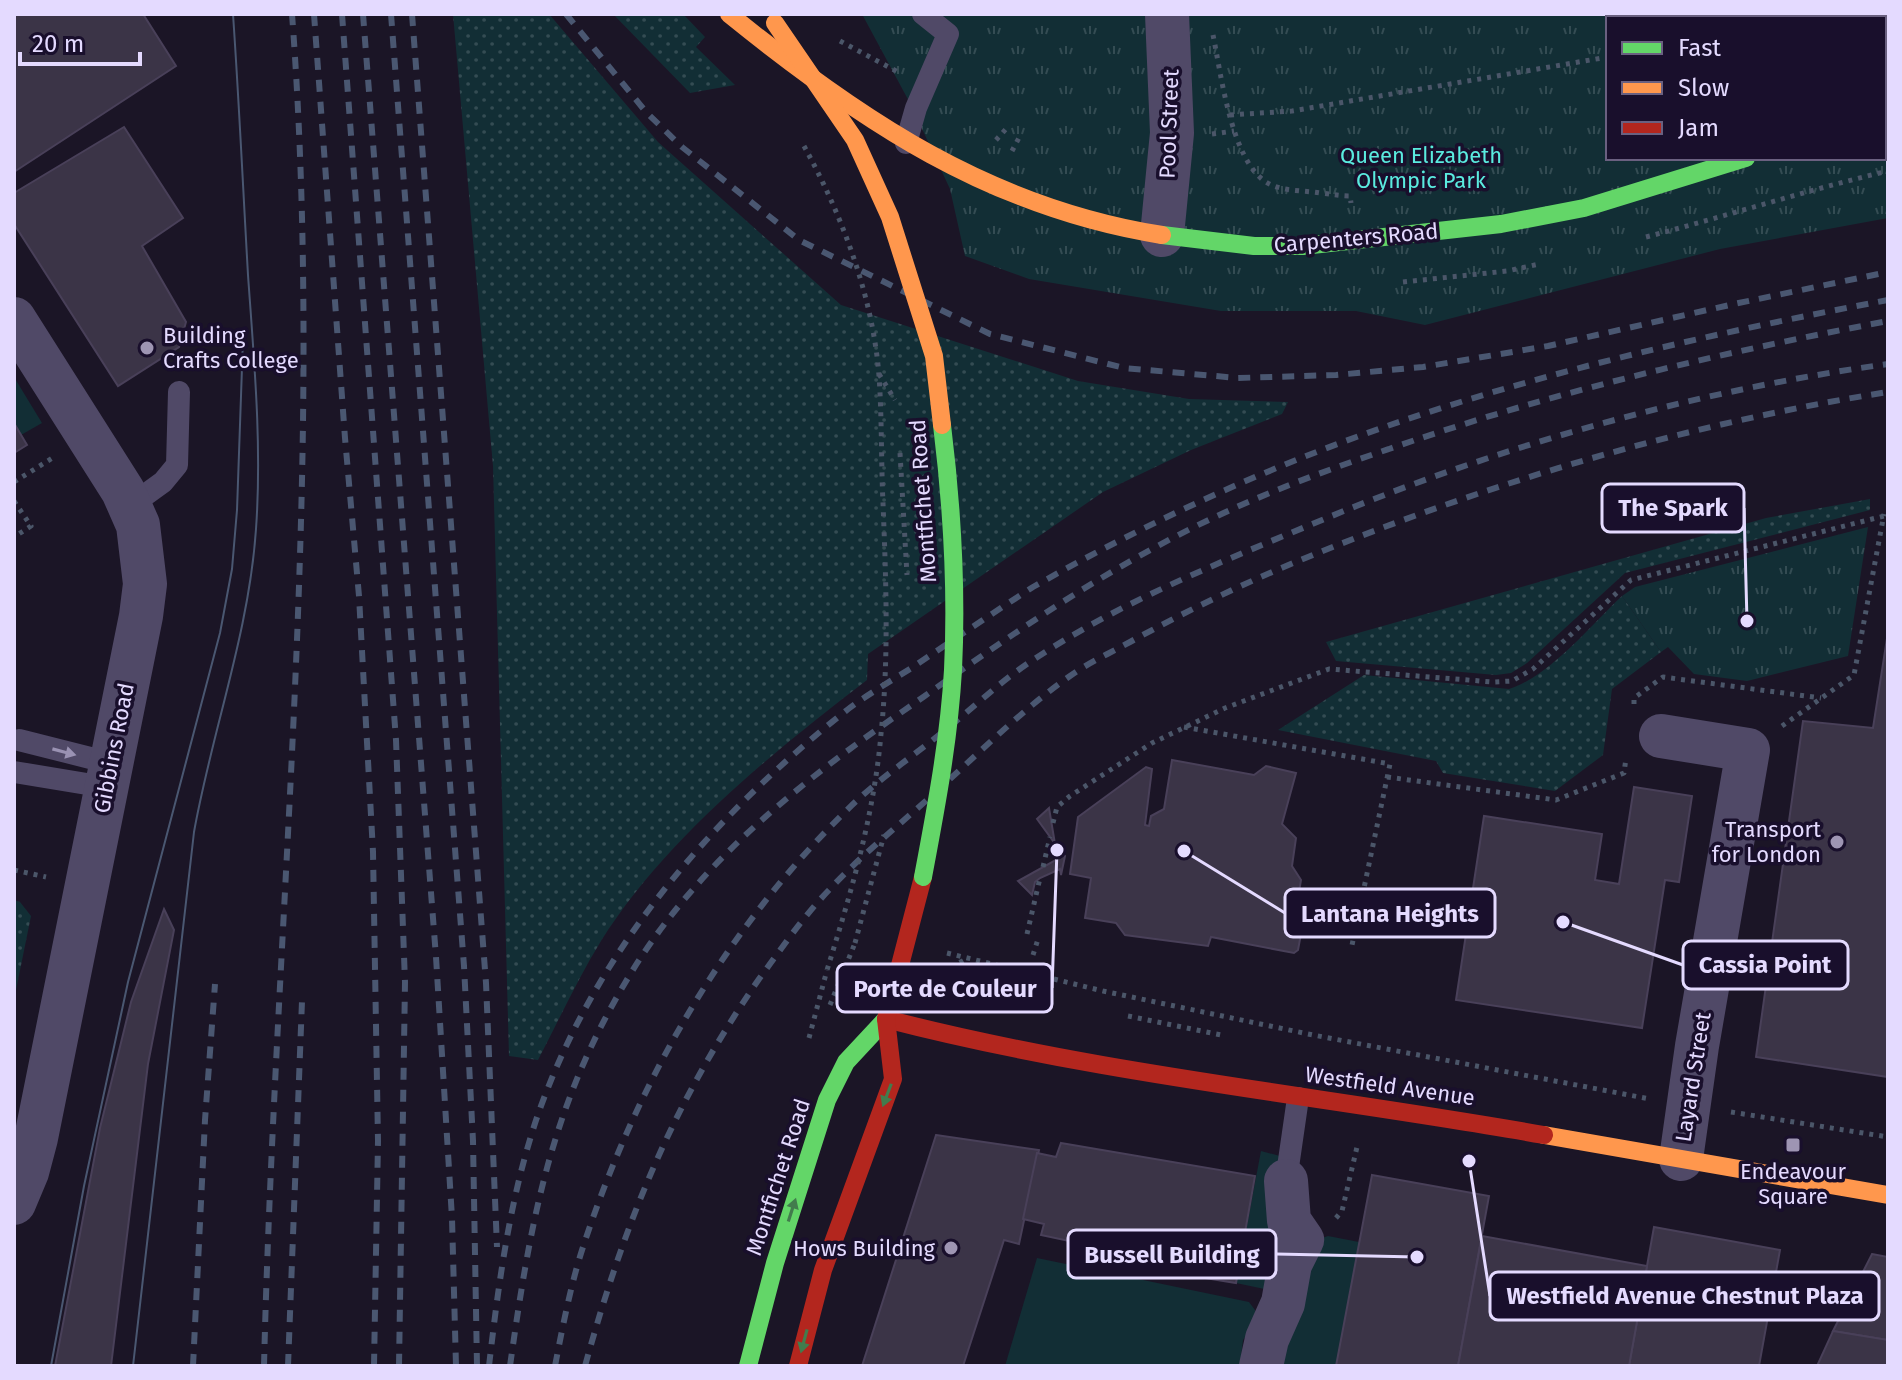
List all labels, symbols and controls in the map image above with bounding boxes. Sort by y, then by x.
scale bar [20,16,140,66]
legend [1606,16,1886,160]
text: 20 m [32,30,84,58]
text: Fast [1678,34,1721,62]
street label: Pool Street [1154,69,1184,179]
text: Slow [1678,74,1729,102]
text: Jam [1678,114,1719,142]
park label: Queen Elizabeth Olympic Park [1340,142,1502,194]
street label: Carpenters Road [1273,217,1439,259]
place label: Building Crafts College [163,322,299,374]
marker: Building Crafts College [138,339,156,357]
street label: Montfichet Road [904,419,942,583]
callout: The Spark [1602,484,1744,532]
text: The Spark [1618,494,1729,522]
street label: Gibbins Road [88,681,140,815]
one-way arrow [52,747,77,759]
place label: Transport for London [1712,816,1821,868]
marker: Transport for London [1828,833,1846,851]
callout: Lantana Heights [1285,889,1495,937]
text: Lantana Heights [1301,900,1479,928]
callout: Cassia Point [1683,941,1848,989]
text: Cassia Point [1699,951,1832,979]
callout: Porte de Couleur [837,964,1052,1012]
text: Porte de Couleur [853,975,1037,1003]
street label: Layard Street [1669,1010,1717,1144]
street label: Westfield Avenue [1303,1061,1477,1111]
one-way arrow [880,1083,893,1107]
street label: Montfichet Road [740,1095,816,1259]
marker: Endeavour Square [1784,1136,1802,1154]
place label: Endeavour Square [1740,1158,1846,1210]
one-way arrow [787,1198,799,1222]
callout: Bussell Building [1068,1230,1276,1278]
place label: Hows Building [793,1235,936,1262]
marker: Hows Building [942,1239,960,1257]
text: Bussell Building [1084,1241,1260,1269]
callout: Westfield Avenue Chestnut Plaza [1490,1272,1879,1320]
text: Westfield Avenue Chestnut Plaza [1506,1282,1864,1310]
one-way arrow [798,1329,810,1354]

